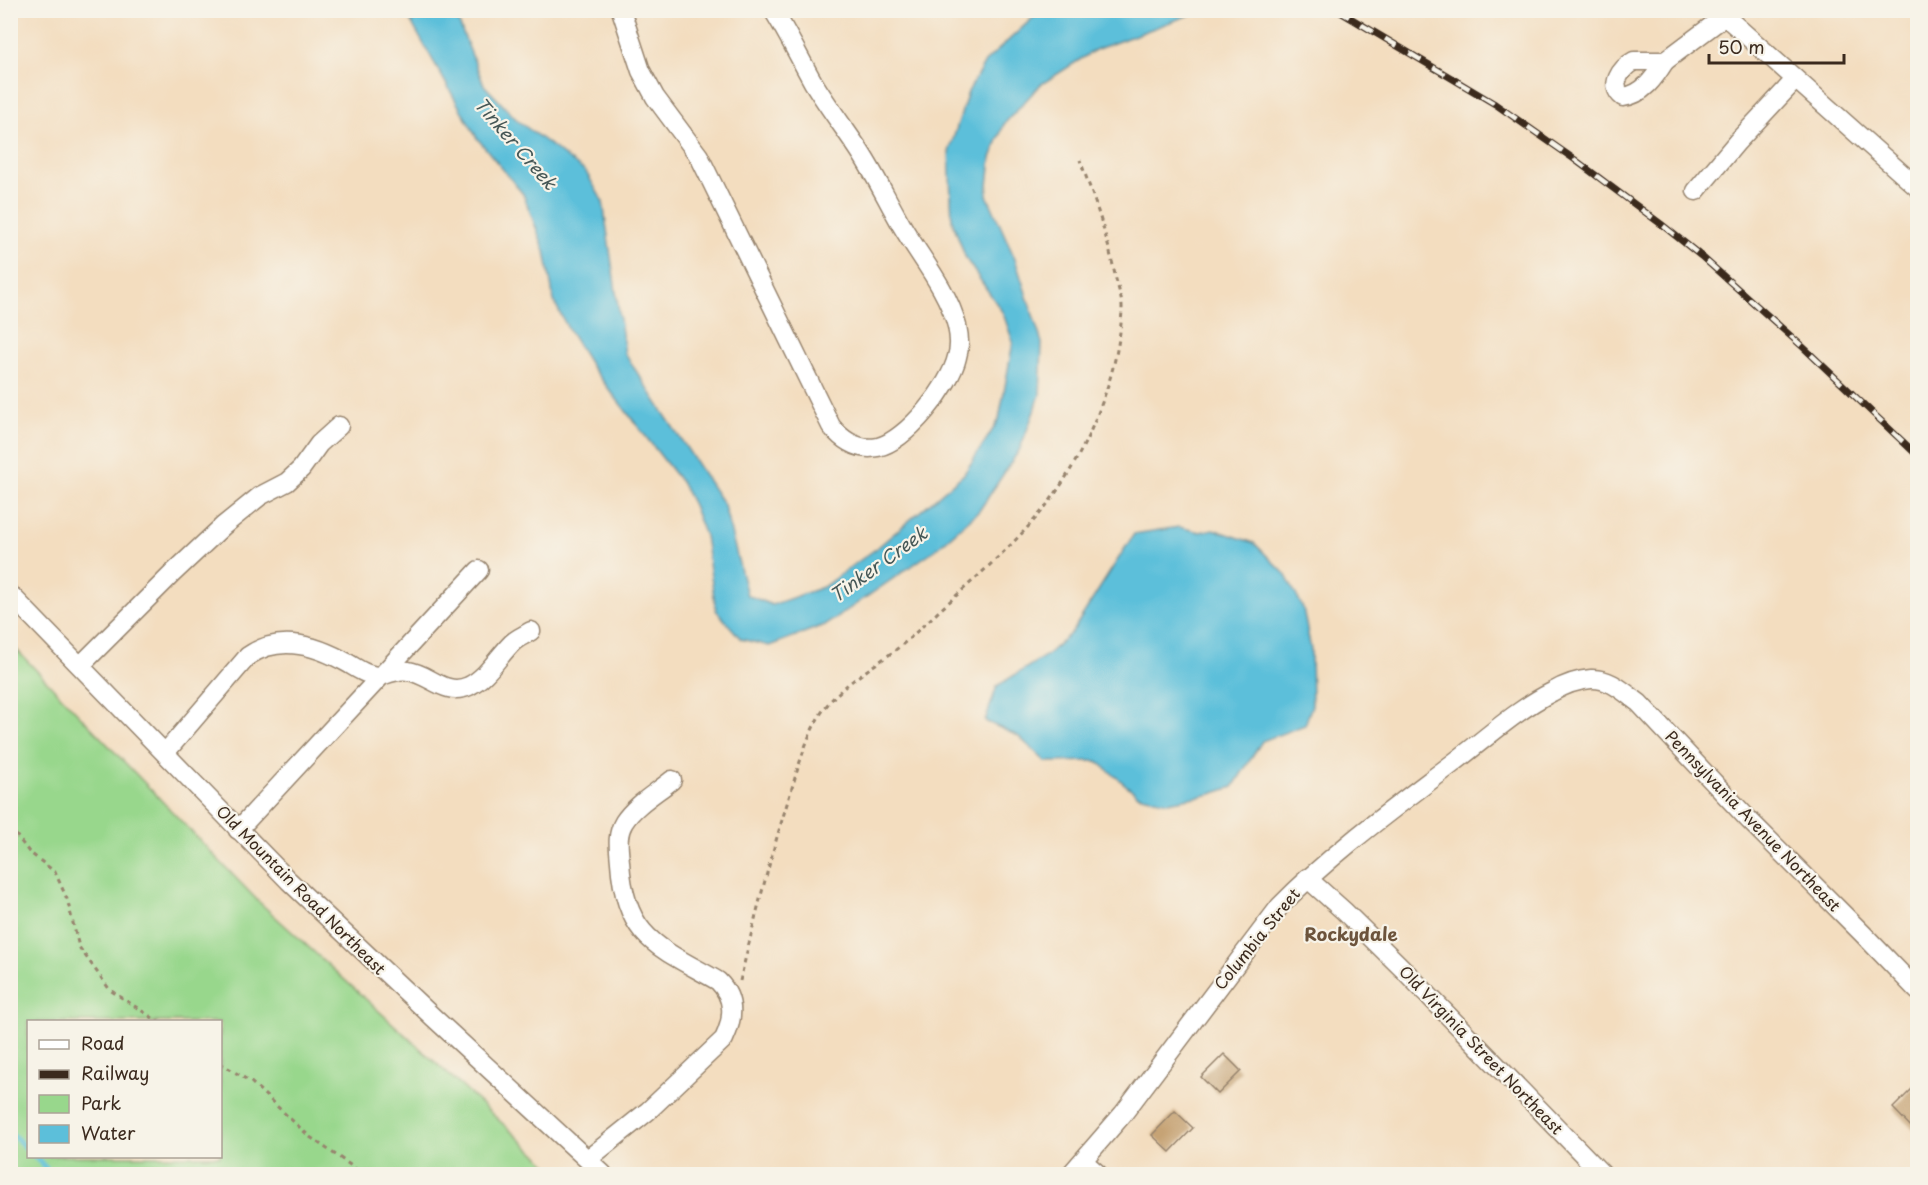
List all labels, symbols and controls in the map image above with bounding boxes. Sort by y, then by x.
scale bar [1709,27,1844,65]
text: 50 m [1718,33,1765,60]
water label: Tinker Creek [468,91,565,196]
water label: Tinker Creek [824,519,933,608]
street label: Pennsylvania Avenue Northeast [1660,724,1847,916]
street label: Old Mountain Road Northeast [211,799,392,980]
street label: Columbia Street [1208,882,1305,994]
district label: Rockydale [1304,920,1398,947]
street label: Old Virginia Street Northeast [1394,959,1569,1139]
legend [27,1020,222,1158]
text: Road [81,1029,125,1056]
text: Railway [81,1059,149,1086]
text: Park [81,1089,121,1116]
text: Water [81,1119,136,1146]

